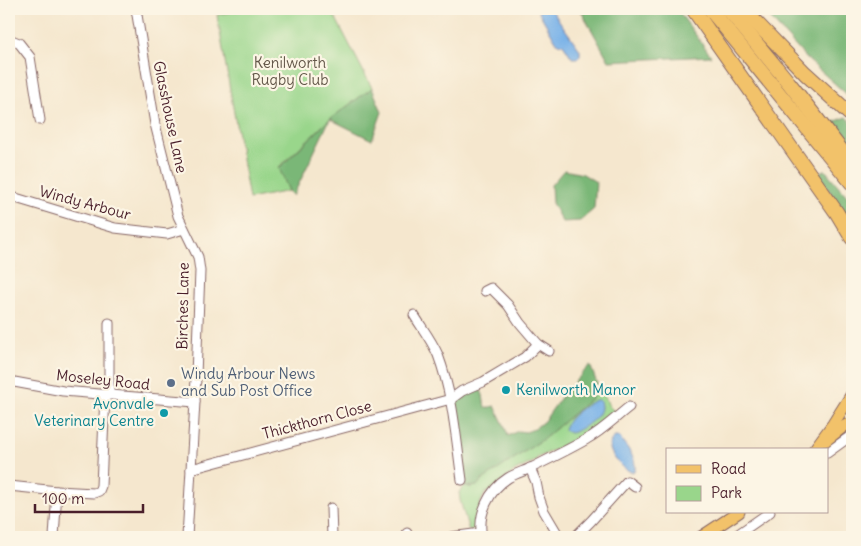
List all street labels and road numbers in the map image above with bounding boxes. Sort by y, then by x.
street label: Glasshouse Lane [149,59,192,175]
street label: Windy Arbour [37,181,133,224]
street label: Birches Lane [172,262,193,350]
street label: Moseley Road [55,365,151,394]
street label: Thickthorn Close [260,396,374,443]

